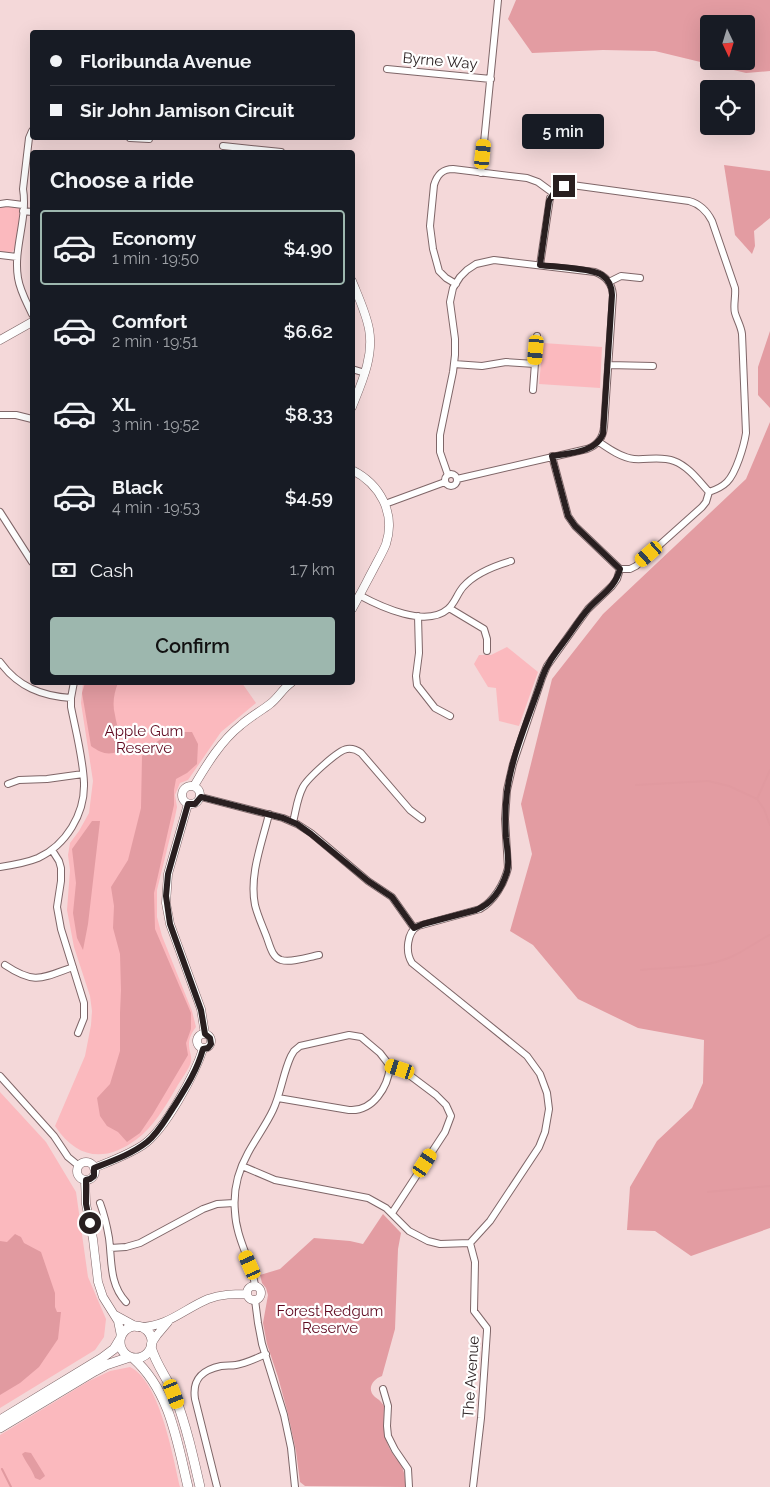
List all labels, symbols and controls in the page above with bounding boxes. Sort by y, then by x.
north arrow [700,15,755,70]
map controls [700,15,755,135]
street label: Byrne Way [402,49,478,73]
text: Floribunda Avenue [80,50,251,72]
button: locate [700,80,755,135]
text: Sir John Jamison Circuit [80,99,294,121]
callout: 5 min [523,114,605,148]
text: 5 min [542,122,584,141]
car [473,138,492,170]
text: Choose a ride [50,167,194,193]
route end [553,175,575,197]
icon: car [52,225,97,270]
text: Economy [112,227,196,249]
text: $4.90 [283,237,333,259]
text: 1 min · 19:50 [112,249,199,268]
icon: car [52,308,97,353]
text: Comfort [112,310,187,332]
text: $6.62 [284,320,333,342]
text: 2 min · 19:51 [112,332,198,351]
car [527,334,544,366]
icon: car [52,391,97,436]
text: XL [112,393,135,415]
text: $8.33 [285,403,333,425]
text: 3 min · 19:52 [112,415,200,434]
icon: car [52,474,97,519]
text: Black [112,476,163,498]
text: $4.59 [285,486,333,508]
text: 4 min · 19:53 [112,498,200,517]
car [632,538,665,570]
icon: cash [50,556,78,584]
text: Cash [90,559,134,581]
text: 1.7 km [290,560,335,579]
button: Confirm [50,617,335,675]
park label: Apple Gum Reserve [105,722,183,757]
car [383,1057,416,1081]
car [410,1146,439,1180]
route start [79,1212,101,1234]
car [237,1248,262,1282]
park label: Forest Redgum Reserve [277,1302,383,1337]
street label: The Avenue [459,1335,483,1419]
car [161,1377,186,1411]

